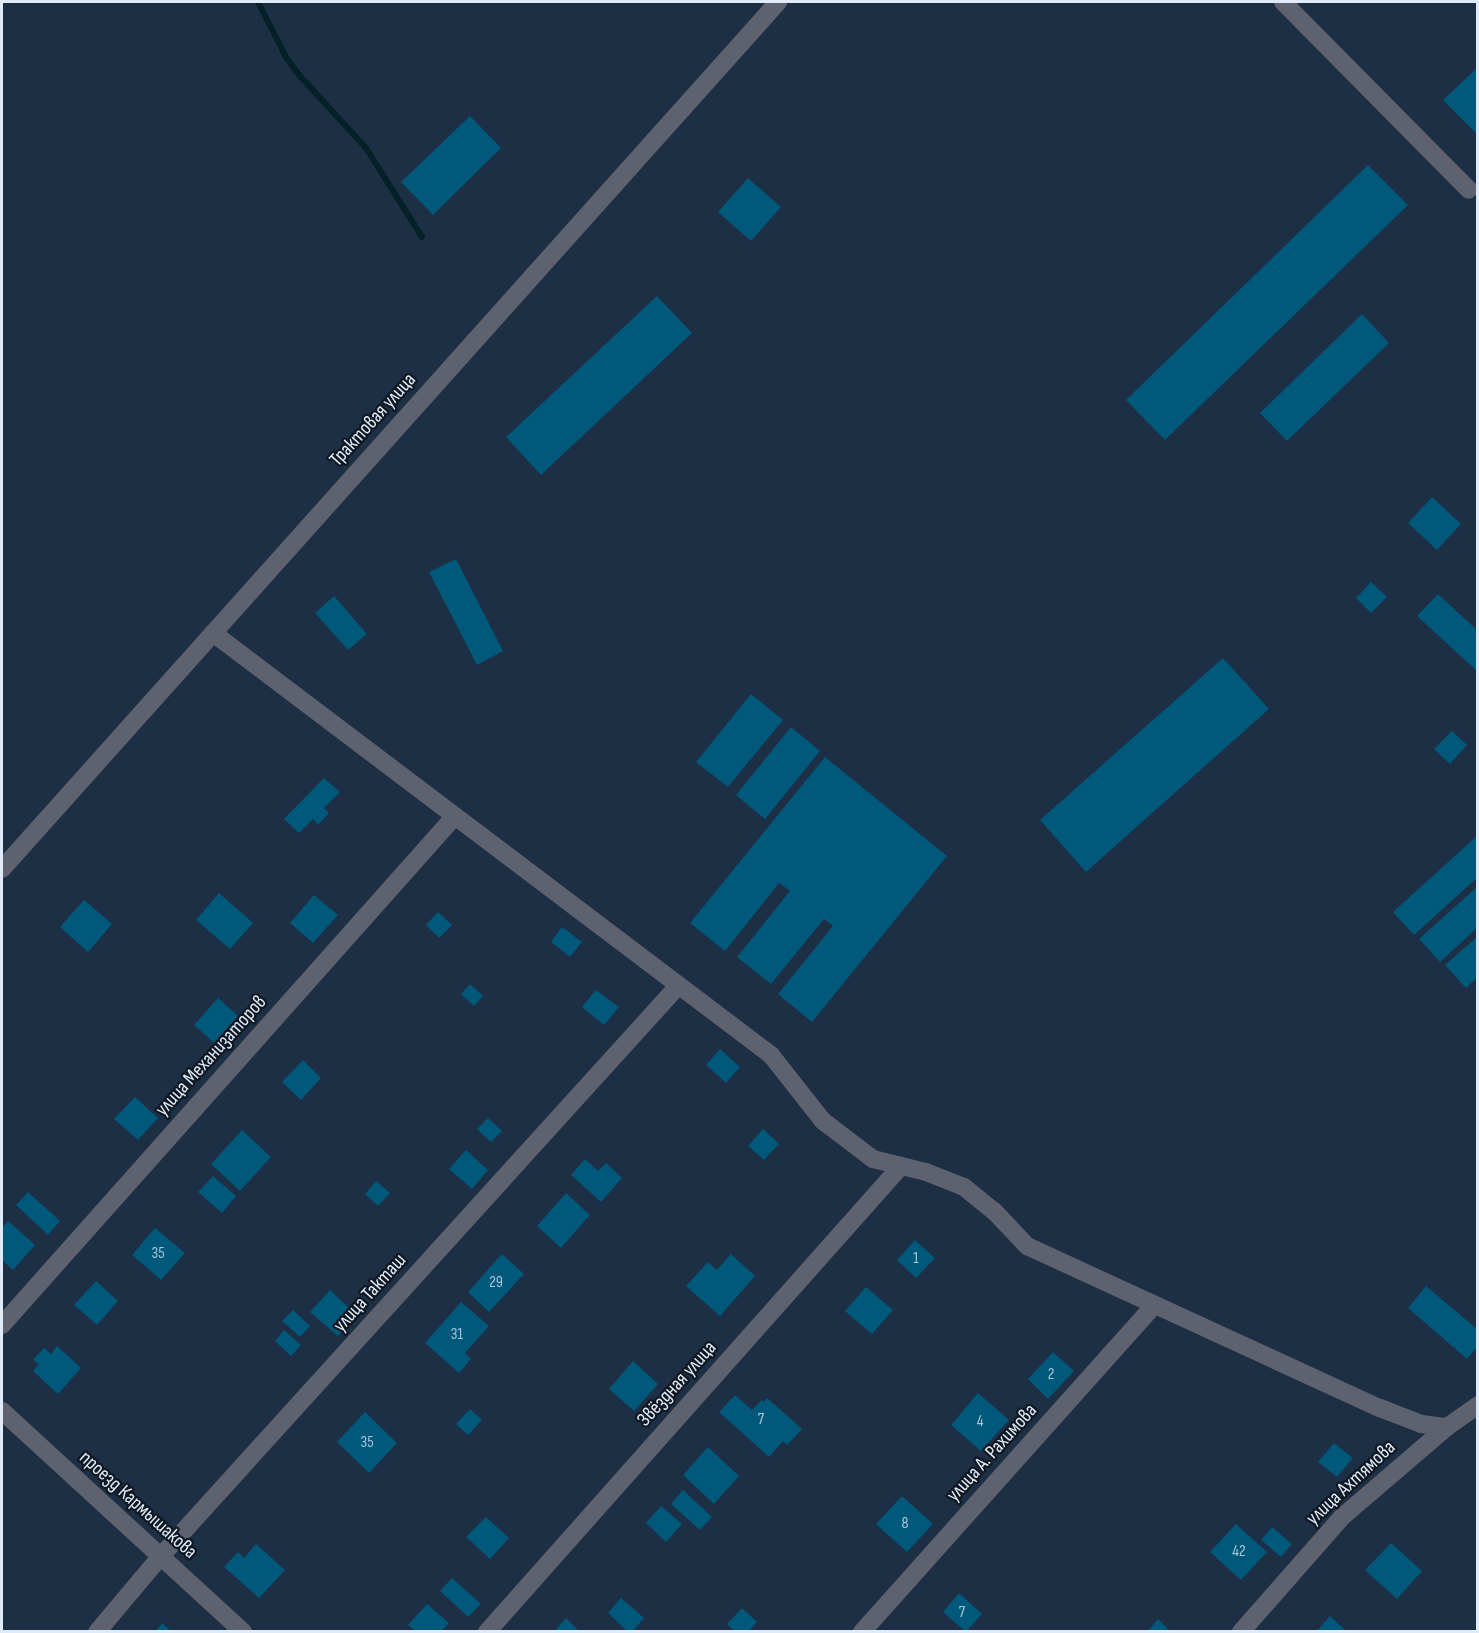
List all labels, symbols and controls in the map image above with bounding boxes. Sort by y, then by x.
street label: Трактовая улица [325,368,421,472]
street label: улица Механизаторов [150,991,272,1121]
house number: 35 [151,1244,165,1264]
street label: улица Такташ [328,1249,412,1337]
house number: 1 [913,1249,919,1269]
house number: 29 [489,1273,503,1293]
house number: 31 [451,1325,463,1345]
street label: Звёздная улица [632,1336,722,1432]
house number: 2 [1048,1365,1054,1385]
street label: улица А. Рахимова [942,1399,1042,1507]
house number: 7 [758,1410,764,1430]
house number: 4 [977,1412,983,1432]
house number: 35 [360,1433,374,1453]
street label: улица Ахтямова [1301,1436,1401,1530]
street label: проезд Кармышакова [74,1446,202,1564]
house number: 8 [901,1514,909,1534]
house number: 42 [1232,1542,1246,1562]
house number: 7 [959,1603,965,1623]

